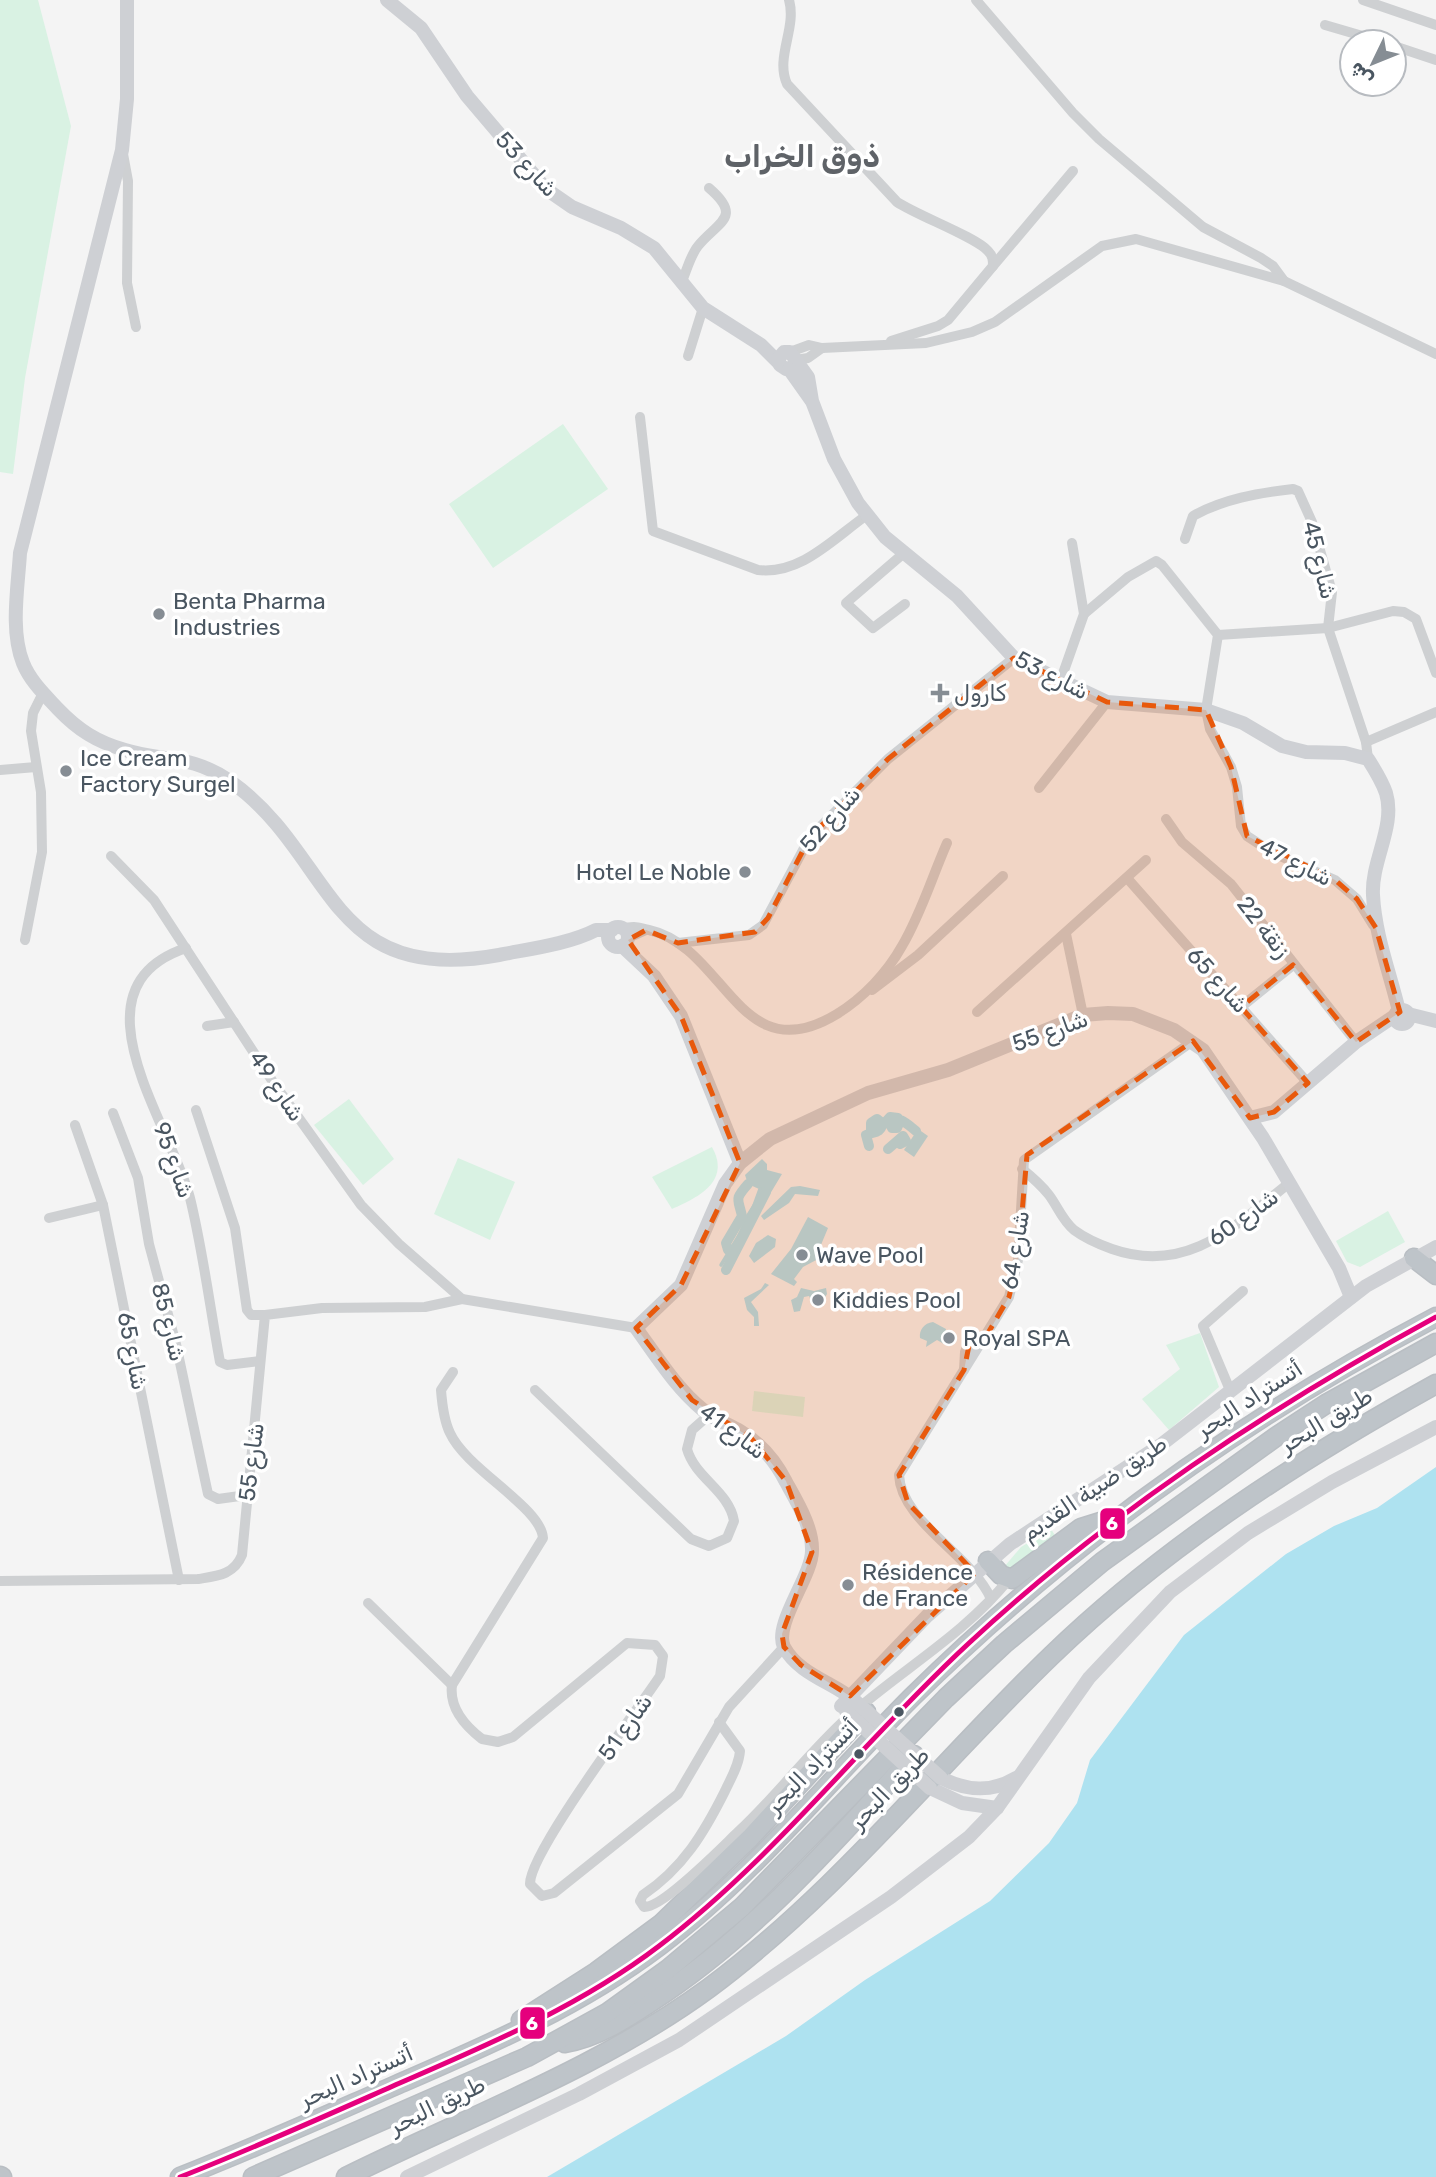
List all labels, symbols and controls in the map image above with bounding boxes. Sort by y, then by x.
north arrow [1338,28,1408,98]
text: ش [1344,58,1378,91]
street label: شارع 53 [488,126,564,204]
district label: ذوق الخراب [724,139,880,175]
street label: شارع 45 [1295,518,1343,602]
place label: Benta Pharma Industries [173,587,326,641]
marker: Benta Pharma Industries [151,606,167,622]
street label: شارع 53 [1010,645,1094,707]
place label: كارول [954,679,1007,707]
marker: كارول [932,685,948,701]
place label: Ice Cream Factory Surgel [80,744,236,798]
marker: Ice Cream Factory Surgel [58,763,74,779]
street label: شارع 52 [794,780,868,859]
street label: شارع 47 [1254,832,1337,894]
place label: Hotel Le Noble [576,858,731,886]
marker: Hotel Le Noble [737,864,753,880]
street label: زنقة 22 [1231,890,1297,964]
street label: شارع 65 [1180,941,1255,1020]
street label: شارع 55 [1008,1004,1093,1060]
street label: شارع 49 [242,1045,311,1128]
street label: شارع 95 [145,1118,201,1202]
street label: شارع 60 [1202,1182,1285,1253]
street label: شارع 64 [995,1208,1037,1292]
place label: Wave Pool [816,1241,924,1269]
marker: Wave Pool [794,1247,810,1263]
street label: شارع 85 [144,1280,192,1365]
place label: Kiddies Pool [832,1286,961,1314]
marker: Kiddies Pool [810,1292,826,1308]
street label: شارع 65 [110,1310,154,1393]
place label: Royal SPA [963,1324,1070,1352]
marker: Royal SPA [941,1330,957,1346]
street label: أتستراد البحر [1189,1354,1308,1445]
street label: طريق البحر [1273,1381,1377,1460]
street label: شارع 41 [693,1397,772,1467]
street label: شارع 55 [232,1421,272,1503]
street label: طريق ضبية القديم [1016,1429,1173,1548]
line badge: 6 [1099,1507,1126,1540]
text: 6 [1106,1512,1118,1535]
place label: Résidence de France [862,1558,973,1612]
marker: Résidence de France [840,1577,856,1593]
street label: شارع 51 [592,1688,660,1767]
unlabelled marker [892,1705,906,1719]
street label: أتستراد البحر [758,1713,864,1821]
street label: طريق البحر [842,1741,935,1836]
unlabelled marker [852,1747,866,1761]
line badge: 6 [519,2006,546,2040]
text: 6 [526,2012,538,2035]
street label: أتستراد البحر [293,2039,417,2114]
street label: طريق البحر [383,2070,490,2141]

